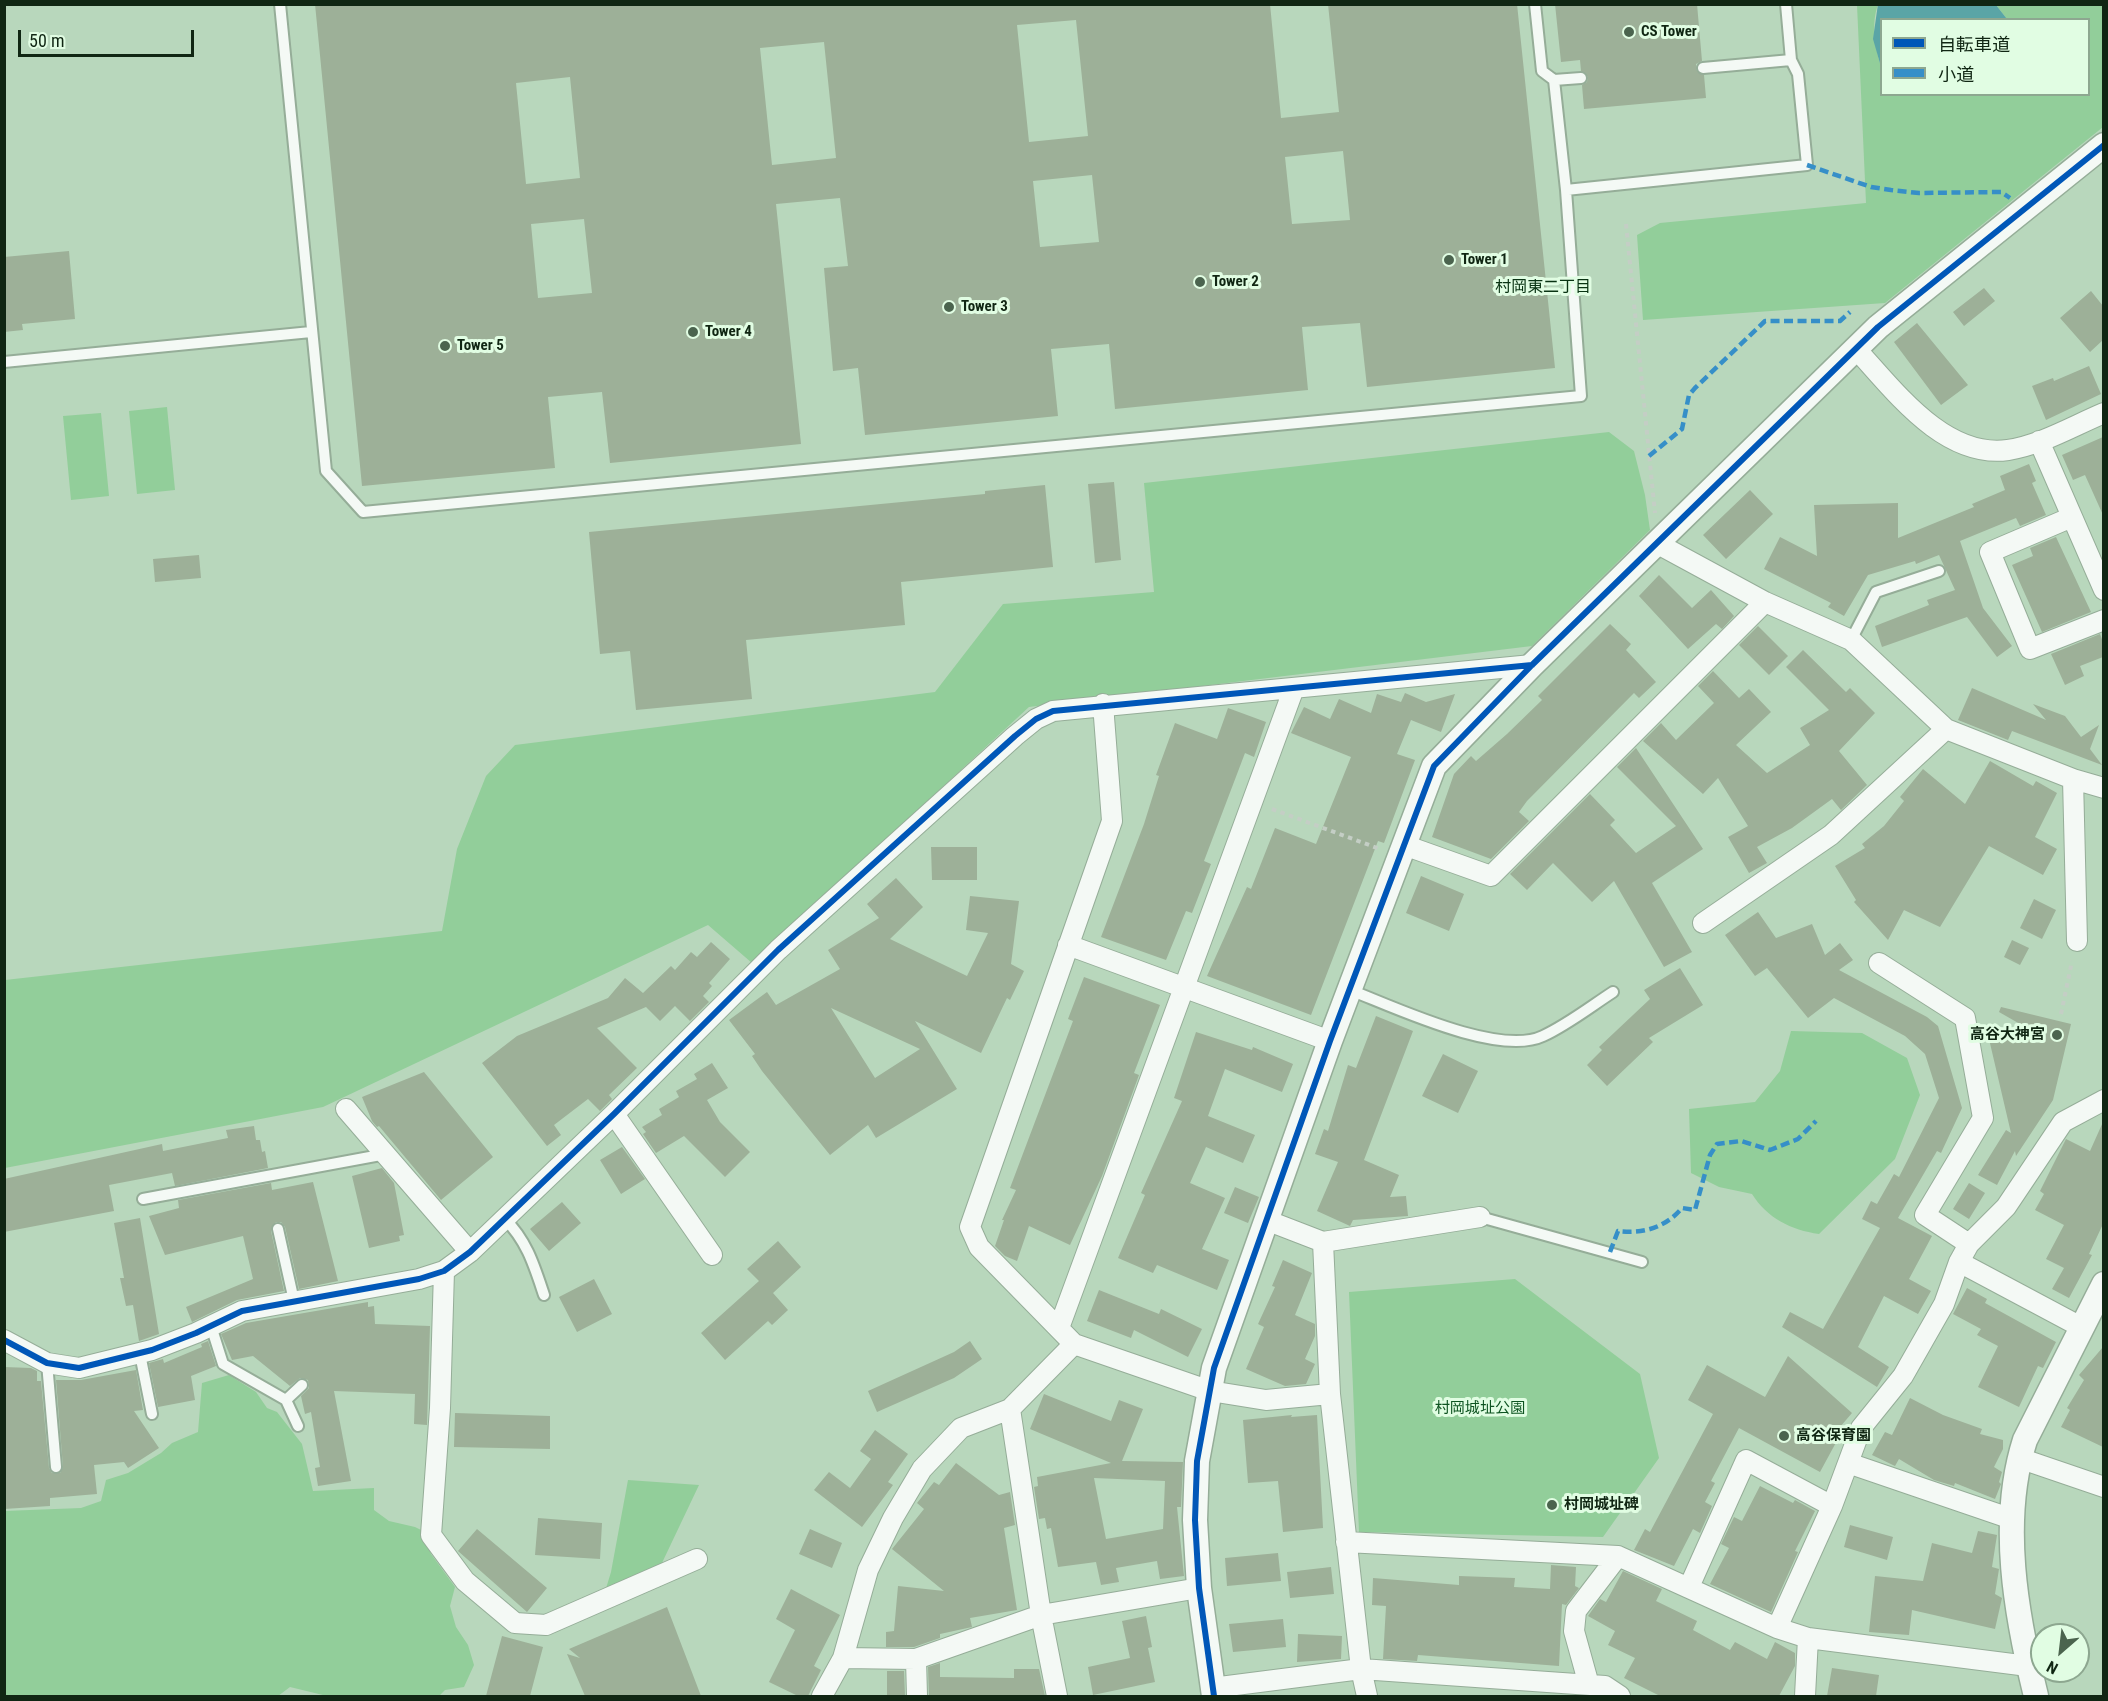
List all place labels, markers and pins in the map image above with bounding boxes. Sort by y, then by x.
place label: CS Tower [1641,23,1697,41]
marker: CS Tower [1622,25,1636,39]
place label: Tower 1 [1461,251,1508,269]
marker: Tower 1 [1442,253,1456,267]
place label: Tower 2 [1212,273,1259,291]
marker: Tower 2 [1193,275,1207,289]
place label: Tower 3 [961,298,1008,316]
marker: Tower 3 [942,300,956,314]
place label: Tower 4 [705,323,752,341]
marker: Tower 4 [686,325,700,339]
place label: Tower 5 [457,337,504,355]
marker: Tower 5 [438,339,452,353]
place label: 高谷大神宮 [1970,1026,2045,1044]
marker: 高谷大神宮 [2050,1028,2064,1042]
place label: 高谷保育園 [1796,1427,1871,1445]
marker: 高谷保育園 [1777,1429,1791,1443]
place label: 村岡城址碑 [1564,1496,1639,1514]
marker: 村岡城址碑 [1545,1498,1559,1512]

